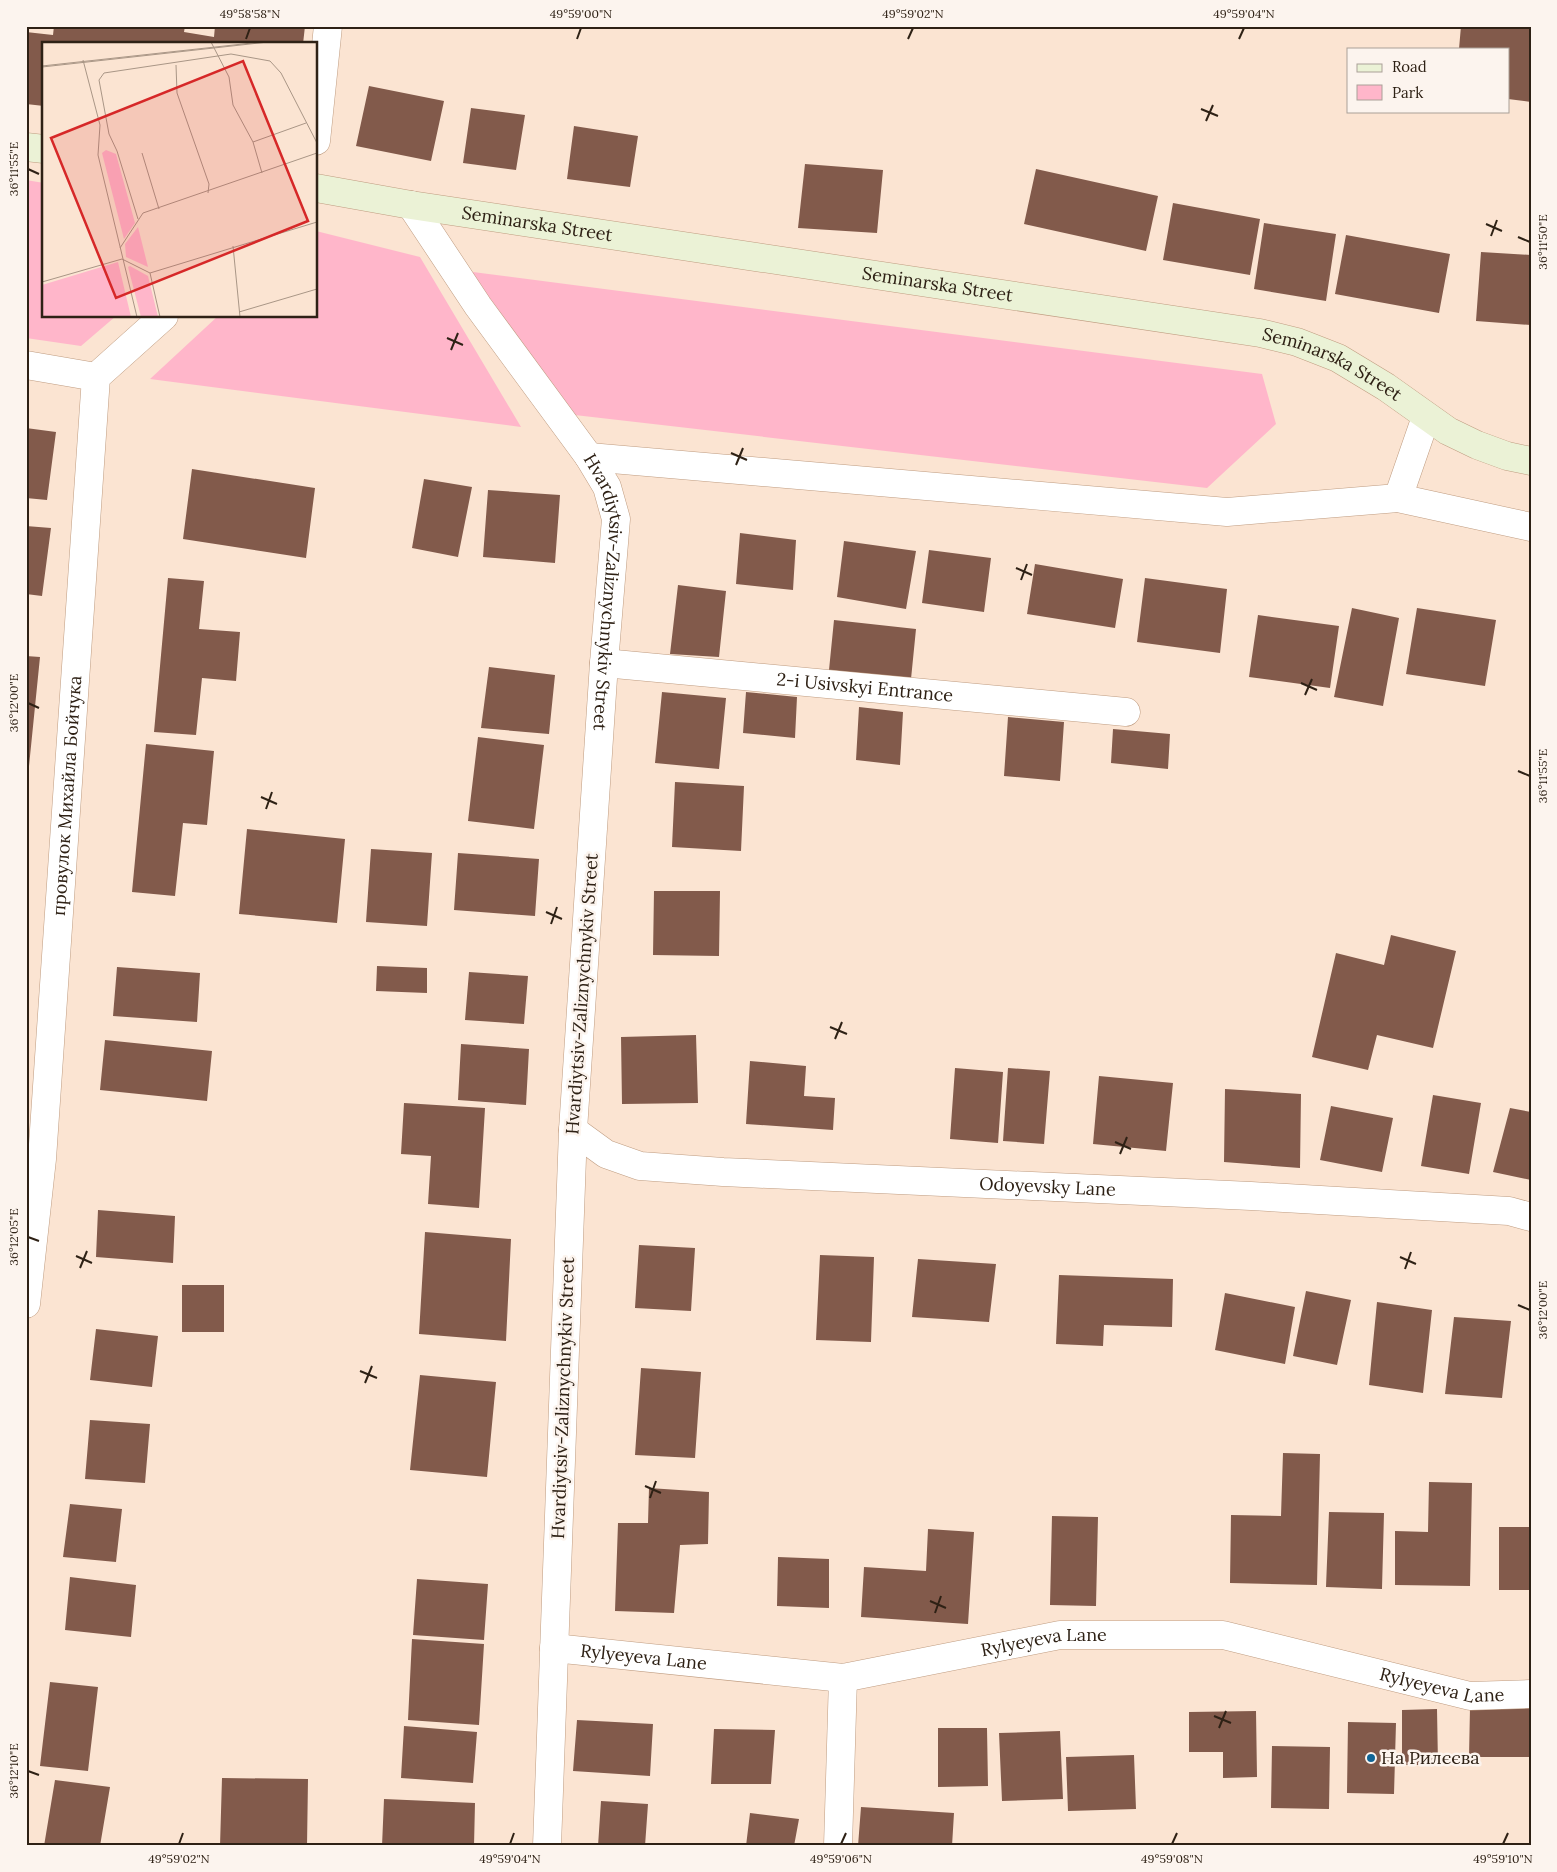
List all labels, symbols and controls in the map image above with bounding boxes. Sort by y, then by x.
text: 49°58'58"N [220,6,280,21]
text: 49°59'00"N [550,6,612,21]
text: 49°59'02"N [882,6,944,21]
text: 49°59'04"N [1213,6,1275,21]
inset map [42,42,318,318]
legend [1347,48,1510,112]
text: Road [1392,57,1427,76]
text: Park [1392,83,1423,102]
text: 36°11'55"E [6,142,21,196]
street label: Seminarska Street [460,201,614,246]
text: 36°11'50"E [1535,214,1550,270]
street label: Seminarska Street [861,261,1015,307]
street label: Seminarska Street [1260,322,1407,406]
street label: Hvardiytsiv-Zaliznychnykiv Street [579,449,628,731]
street label: 2-i Usivskyi Entrance [776,667,954,707]
text: 36°12'00"E [6,674,21,732]
street label: провулок Михайла Бойчука [47,675,86,917]
text: 36°11'55"E [1535,749,1550,803]
street label: Hvardiytsiv-Zaliznychnykiv Street [560,852,603,1135]
street label: Odoyevsky Lane [979,1172,1117,1201]
text: 36°12'05"E [6,1208,21,1266]
street label: Hvardiytsiv-Zaliznychnykiv Street [546,1257,579,1539]
text: 36°12'00"E [1535,1281,1550,1339]
street label: Rylyeyeva Lane [979,1623,1107,1661]
street label: Rylyeyeva Lane [579,1639,708,1675]
street label: Rylyeyeva Lane [1377,1662,1505,1708]
text: 36°12'10"E [6,1743,21,1799]
place label: На Рилєєва [1381,1746,1480,1769]
marker: На Рилєєва [1365,1752,1377,1764]
text: 49°59'02"N [148,1851,210,1866]
text: 49°59'04"N [479,1851,541,1866]
text: 49°59'06"N [810,1851,872,1866]
text: 49°59'08"N [1141,1851,1203,1866]
text: 49°59'10"N [1473,1851,1533,1866]

